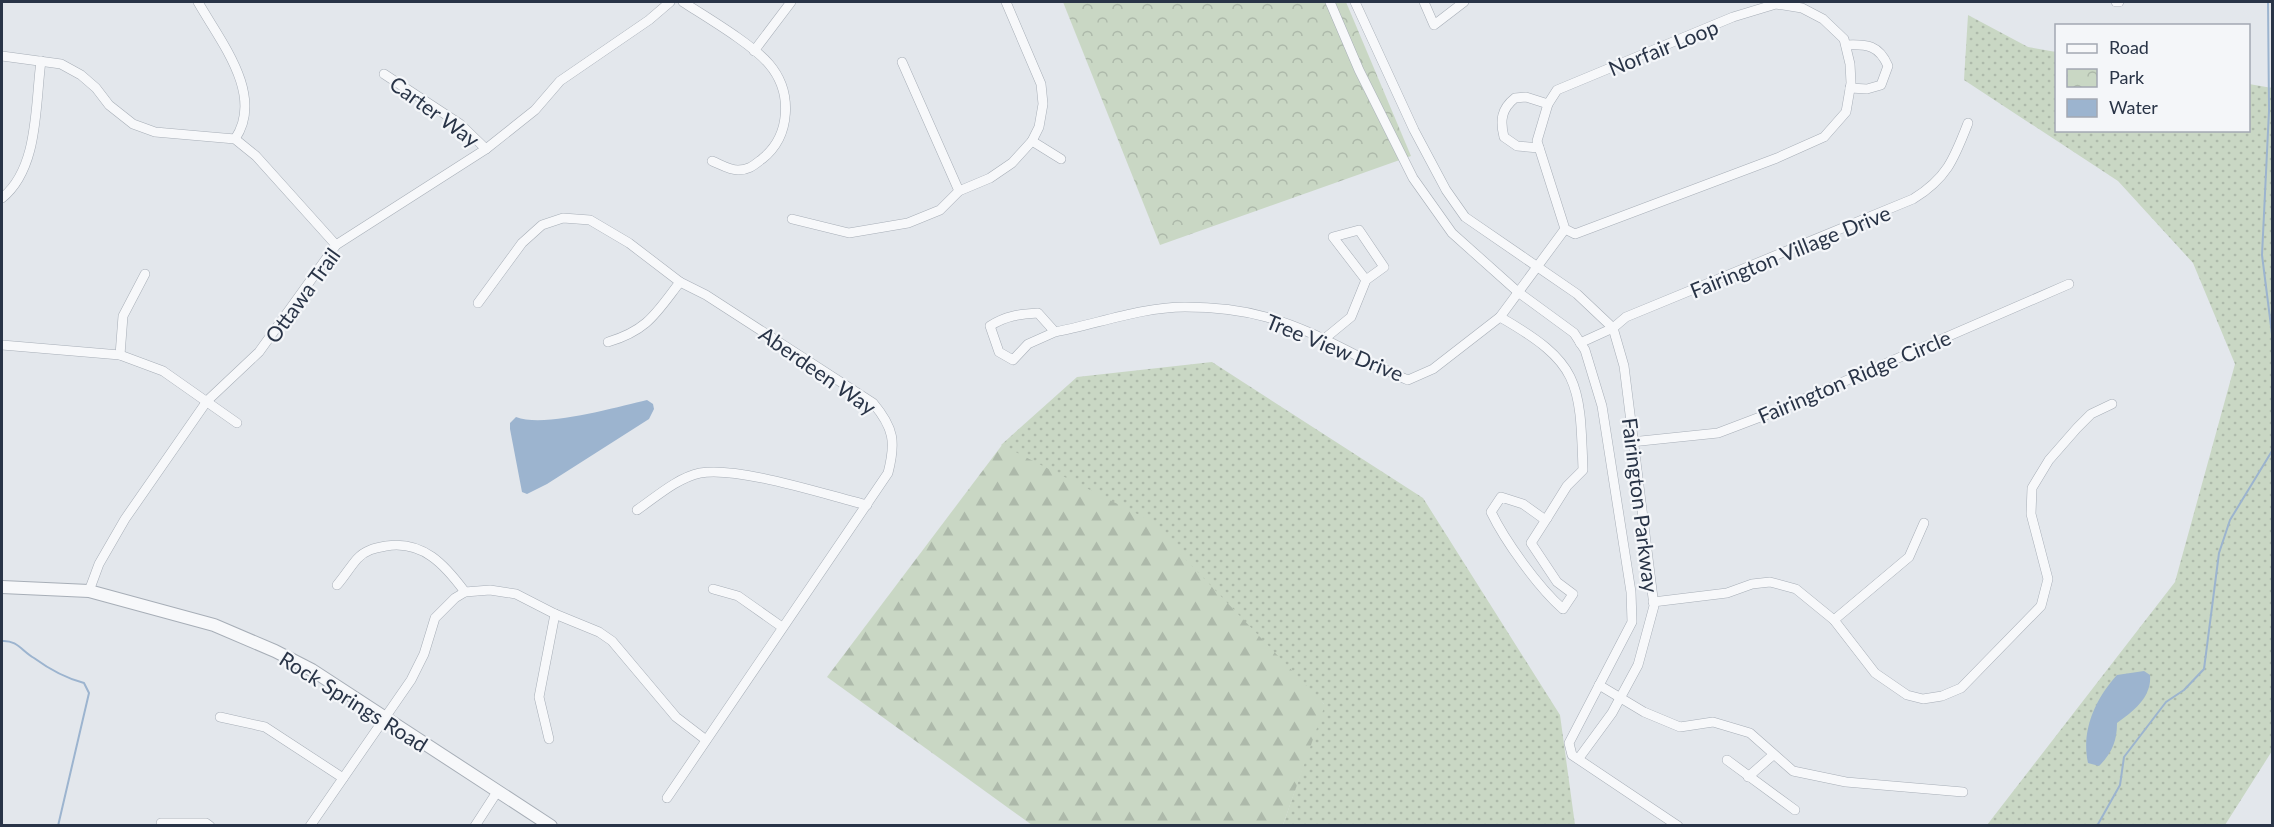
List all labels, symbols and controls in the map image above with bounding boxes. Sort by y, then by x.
street label: Norfair Loop [1604,14,1722,80]
legend [2055,24,2250,132]
text: Road [2109,36,2149,58]
text: Park [2109,66,2145,88]
street label: Carter Way [385,70,485,152]
text: Water [2109,96,2158,118]
street label: Fairington Village Drive [1686,199,1894,303]
street label: Ottawa Trail [259,243,345,347]
street label: Tree View Drive [1263,308,1407,386]
street label: Aberdeen Way [755,321,881,420]
street label: Fairington Ridge Circle [1754,324,1954,428]
street label: Fairington Parkway [1618,416,1664,594]
street label: Rock Springs Road [275,645,433,757]

